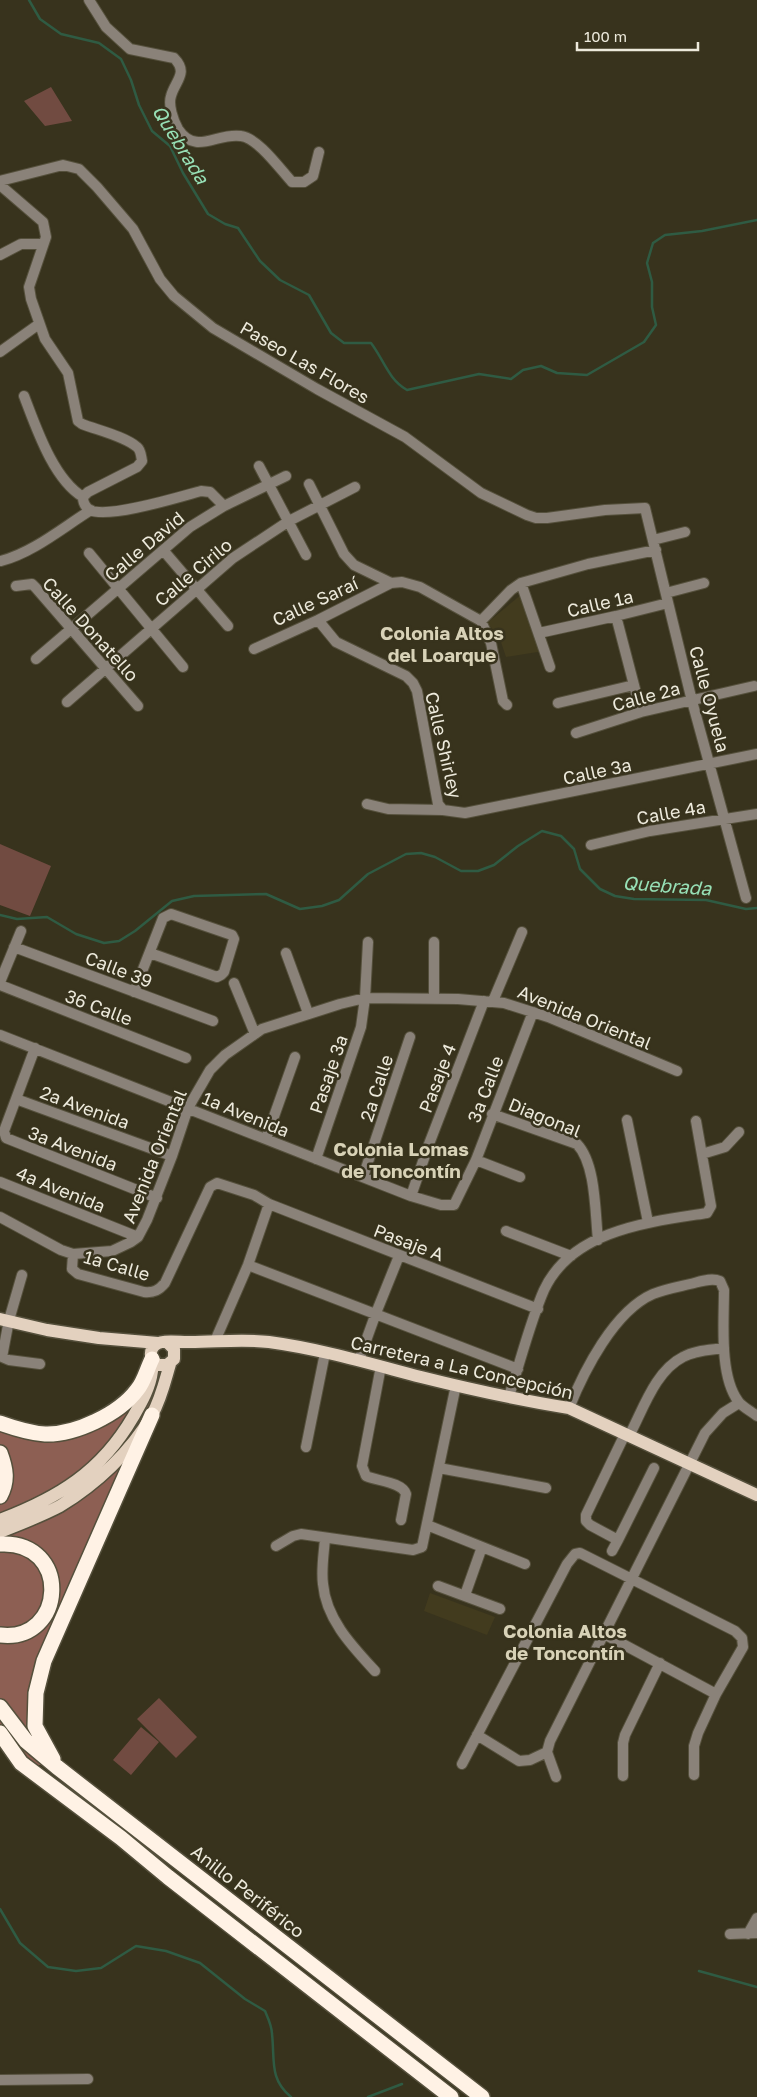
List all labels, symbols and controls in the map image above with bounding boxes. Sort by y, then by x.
scale bar [577,20,698,52]
text: 100 m [584,27,627,45]
water label: Quebrada [148,100,215,189]
street label: Paseo Las Flores [236,316,374,408]
street label: Calle David [100,506,188,586]
street label: Calle Cirilo [150,533,236,611]
street label: Calle Saraí [269,571,362,630]
street label: Calle Donatello [38,572,144,686]
street label: Calle 1a [565,585,635,621]
district label: Colonia Altos del Loarque [380,621,504,666]
street label: Calle Oyuela [685,643,735,755]
street label: Calle 2a [610,676,682,716]
street label: Calle Shirley [421,689,467,801]
street label: Calle 3a [561,753,633,789]
street label: Calle 4a [635,795,707,829]
water label: Quebrada [622,870,713,900]
street label: Calle 39 [82,946,156,992]
street label: Avenida Oriental [515,980,655,1054]
street label: 36 Calle [62,984,136,1030]
street label: Pasaje 3a [304,1032,352,1116]
street label: Pasaje 4 [414,1040,460,1116]
street label: 2a Calle [355,1052,397,1124]
street label: 3a Calle [462,1053,508,1125]
street label: 2a Avenida [37,1081,133,1133]
street label: Avenida Oriental [117,1086,191,1226]
street label: 1a Avenida [199,1087,293,1141]
street label: Diagonal [505,1092,585,1142]
street label: 3a Avenida [25,1121,121,1175]
district label: Colonia Lomas de Toncontín [333,1137,469,1182]
street label: 4a Avenida [13,1161,109,1217]
street label: Pasaje A [371,1219,447,1265]
street label: 1a Calle [81,1245,153,1285]
street label: Carretera a La Concepción [349,1331,575,1403]
district label: Colonia Altos de Toncontín [503,1619,627,1664]
street label: Anillo Periférico [187,1840,309,1942]

